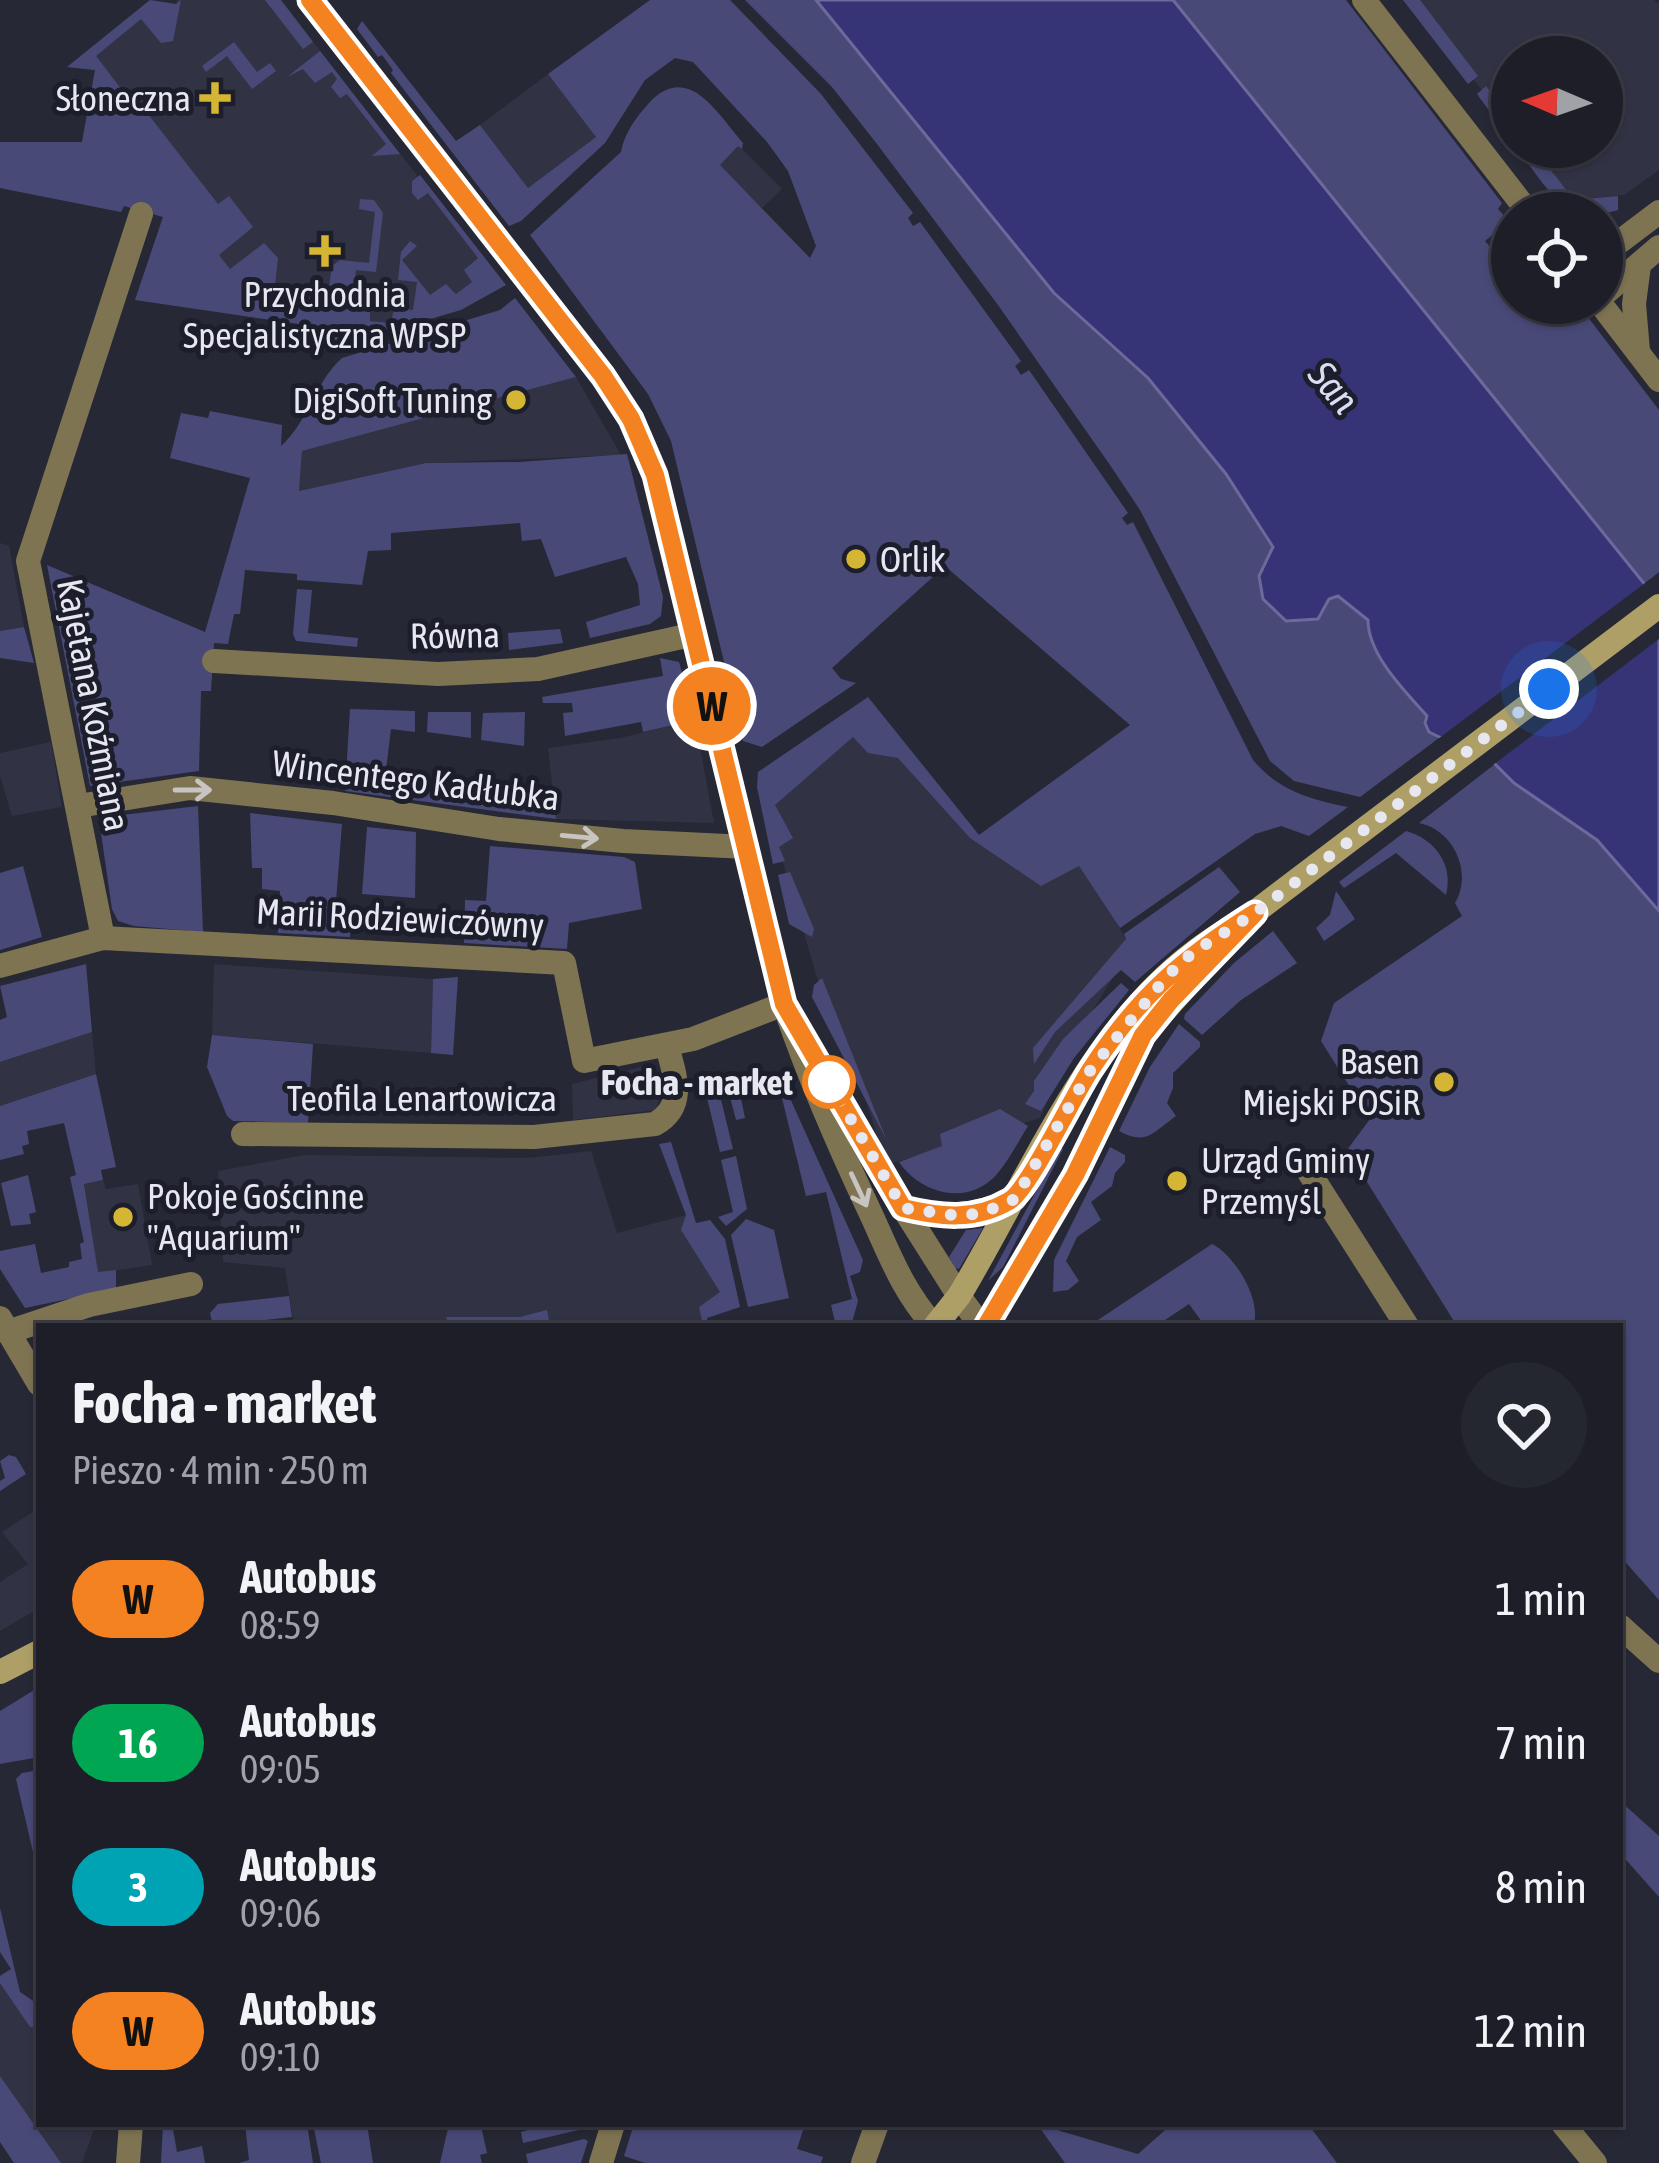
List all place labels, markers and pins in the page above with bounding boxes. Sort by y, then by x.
place label: Słoneczna [56,77,191,119]
marker: Słoneczna [202,85,228,111]
marker: Przychodnia Specjalistyczna WPSP [309,235,341,267]
place label: Przychodnia Specjalistyczna WPSP [183,273,467,356]
place label: DigiSoft Tuning [292,379,493,421]
marker: DigiSoft Tuning [503,387,529,413]
place label: Orlik [880,538,945,580]
marker: Orlik [843,546,869,572]
place label: Basen Miejski POSiR [1242,1040,1420,1123]
marker: Focha - market [804,1057,854,1107]
place label: Focha - market [601,1061,794,1103]
marker: Basen Miejski POSiR [1431,1069,1457,1095]
place label: Urząd Gminy Przemyśl [1201,1139,1370,1222]
marker: Urząd Gminy Przemyśl [1164,1168,1190,1194]
place label: Pokoje Gościnne "Aquarium" [147,1175,364,1258]
marker: Pokoje Gościnne "Aquarium" [110,1204,136,1230]

